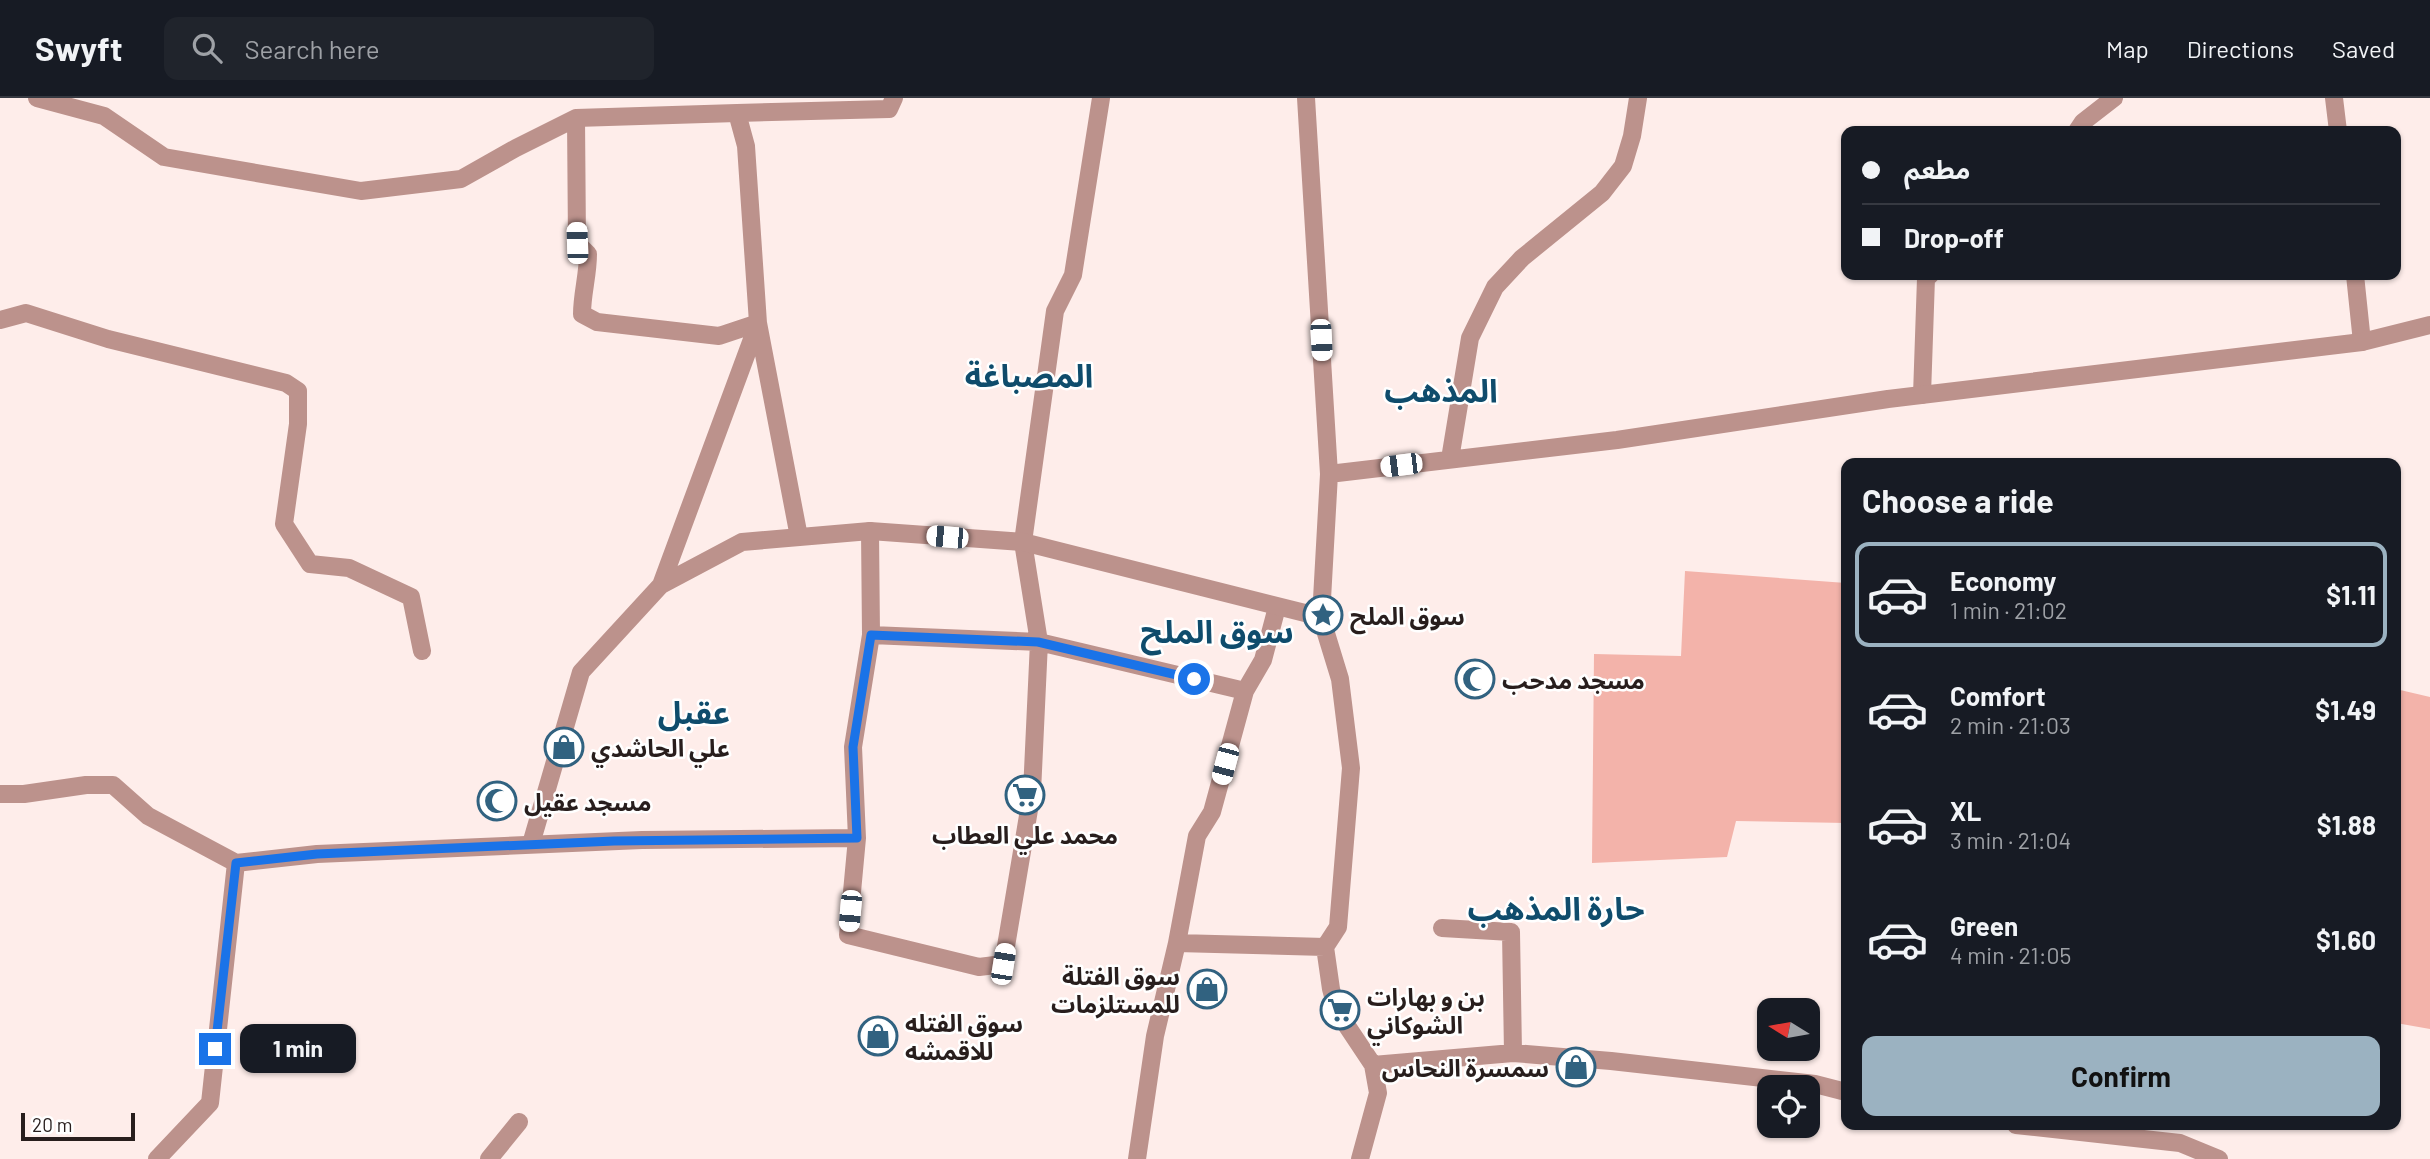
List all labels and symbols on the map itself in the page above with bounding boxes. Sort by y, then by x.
car [566,222,589,264]
car [1310,318,1333,362]
district label: المصباغة [965,355,1093,394]
district label: المذهب [1384,370,1498,410]
car [1379,452,1424,478]
car [926,525,969,549]
place icon: سوق الملح [1302,594,1344,636]
place label: سوق الملح [1350,601,1465,635]
district label: سوق الملح [1140,611,1294,656]
mosque icon: مسجد مدحب [1454,658,1496,700]
route start [1178,663,1210,695]
place label: مسجد مدحب [1502,665,1645,695]
district label: عقبل [658,692,730,732]
shop icon: علي الحاشدي [543,726,585,768]
place label: علي الحاشدي [591,733,730,768]
car [1210,741,1241,787]
supermarket icon: محمد علي العطاب [1004,774,1046,816]
mosque icon: مسجد عقيل [476,780,518,822]
place label: مسجد عقيل [524,787,652,817]
place label: محمد علي العطاب [932,820,1118,855]
district label: حارة المذهب [1467,888,1645,928]
car [838,889,863,933]
car [990,942,1017,986]
place label: سوق الفتلة للمستلزمات [1051,961,1180,1019]
shop icon: سوق الفتلة للمستلزمات [1186,968,1228,1010]
place label: بن و بهارات الشوكاني [1367,982,1485,1045]
supermarket icon: بن و بهارات الشوكاني [1319,989,1361,1031]
north arrow [1757,998,1820,1060]
place label: سوق الفتله للاقمشه [905,1008,1023,1065]
shop icon: سوق الفتله للاقمشه [857,1015,899,1057]
callout: 1 min [240,1024,355,1074]
route end [199,1033,231,1065]
shop icon: سمسرة النحاس [1555,1046,1597,1088]
place label: سمسرة النحاس [1382,1053,1549,1083]
scale bar [21,1110,135,1142]

